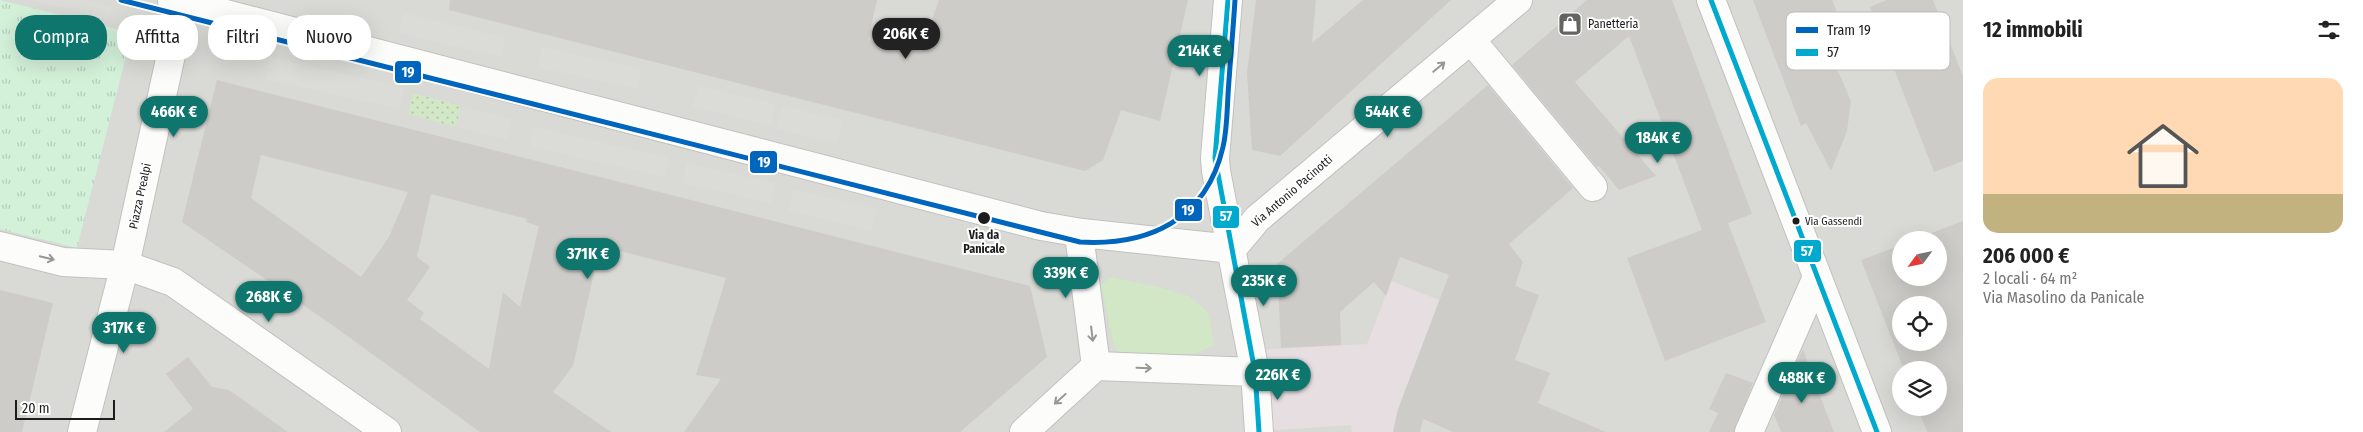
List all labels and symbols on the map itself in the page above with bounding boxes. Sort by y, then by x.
shop icon: Panetteria [1557,11,1583,37]
legend [1786,12,1950,70]
place label: Panetteria [1588,17,1639,31]
pin: 206K € [865,18,947,60]
text: Tram 19 [1827,22,1871,39]
pin: 214K € [1159,34,1241,77]
text: 57 [1827,44,1839,61]
line badge: 19 [394,60,422,84]
one-way arrow [1433,61,1446,73]
text: 19 [401,64,415,81]
pin: 466K € [133,96,215,138]
pin: 544K € [1347,96,1429,138]
pin: 184K € [1617,121,1699,164]
line badge: 19 [749,150,778,174]
street label: Via Antonio Pacinotti [1249,152,1335,230]
text: 19 [757,154,771,171]
street label: Piazza Prealpi [126,162,154,230]
line badge: 19 [1174,198,1203,222]
text: 19 [1181,202,1195,219]
line badge: 57 [1212,205,1240,229]
text: 57 [1220,208,1232,225]
marker: Via da Panicale [976,210,992,226]
place label: Via Gassendi [1805,215,1862,228]
marker: Via Gassendi [1791,216,1801,226]
place label: Via da Panicale [963,228,1005,256]
north arrow [1892,231,1948,286]
pin: 371K € [547,238,629,280]
line badge: 57 [1793,239,1822,263]
text: 57 [1801,243,1813,260]
one-way arrow [39,254,55,263]
pin: 339K € [1025,256,1107,299]
pin: 235K € [1223,264,1305,307]
pin: 268K € [228,280,310,323]
pin: 317K € [83,312,165,354]
one-way arrow [1087,326,1097,342]
pin: 226K € [1237,358,1319,401]
pin: 488K € [1761,362,1843,404]
one-way arrow [1136,363,1152,372]
one-way arrow [1054,393,1067,405]
scale bar [15,397,115,420]

